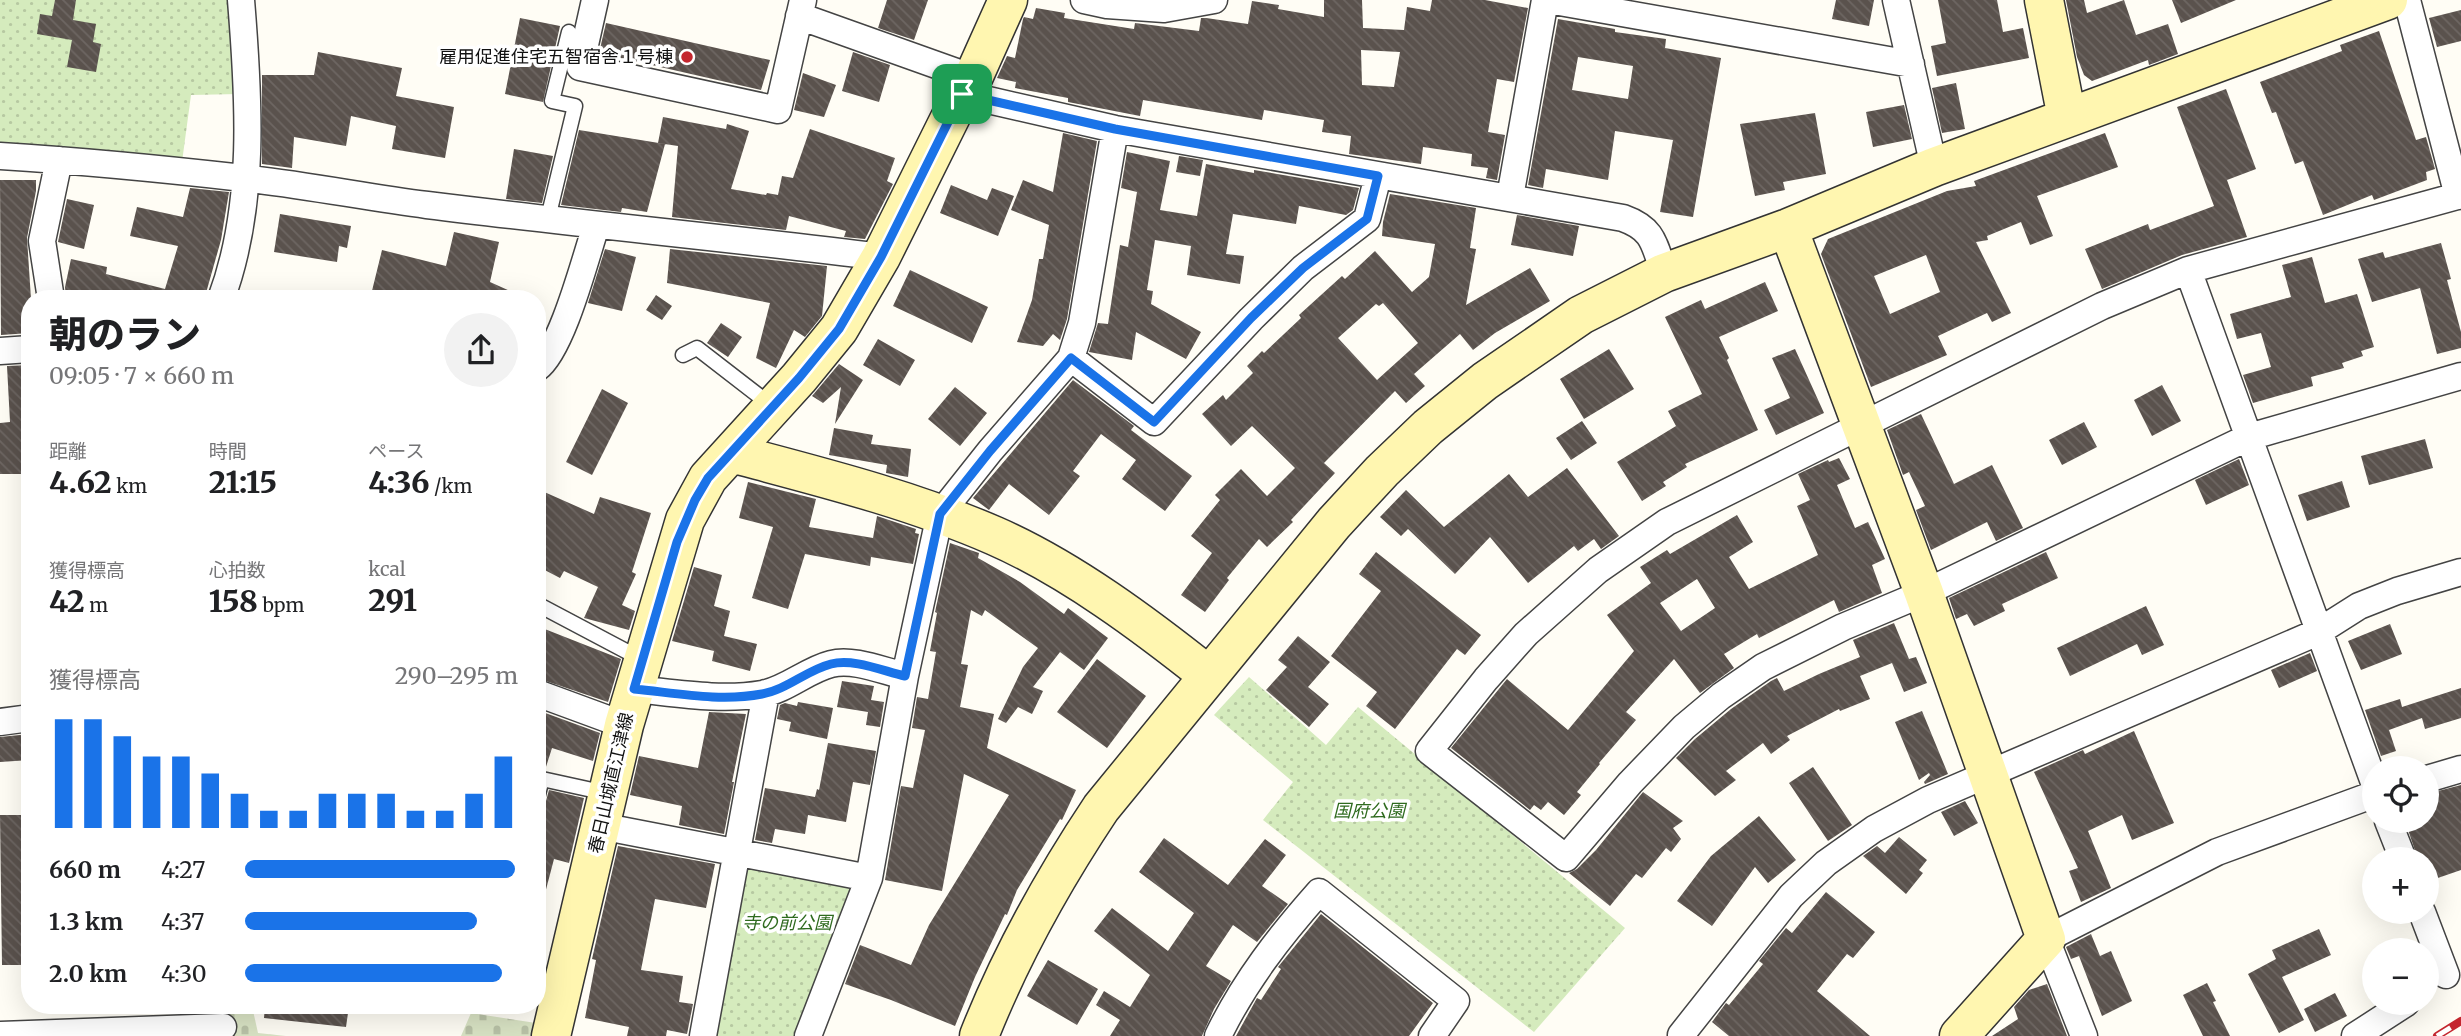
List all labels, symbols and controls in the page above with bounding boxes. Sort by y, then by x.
place label: 雇用促進住宅五智宿舎１号棟 [439,45,673,68]
marker: 雇用促進住宅五智宿舎１号棟 [679,49,695,65]
pin [932,64,992,124]
icon: arrive [943,75,981,113]
text: 朝のラン [49,311,201,358]
button: share [444,313,518,387]
text: 09:05 · 7 × 660 m [49,361,234,390]
text: 距離 [49,439,87,463]
text: 時間 [209,439,247,463]
text: ペース [368,439,424,463]
text: 4.62 [49,463,112,501]
text: 21:15 [209,463,277,501]
text: 4:36 [368,463,430,501]
text: km [112,474,147,498]
text: /km [430,474,472,498]
text: kcal [368,557,406,581]
text: 獲得標高 [49,558,125,582]
text: 心拍数 [209,558,266,582]
text: 291 [368,581,417,619]
text: 42 [49,582,85,620]
text: 158 [209,582,258,620]
text: m [85,593,108,617]
text: bpm [258,593,304,617]
text: 290–295 m [395,661,518,690]
text: 獲得標高 [49,665,141,694]
street label: 春日山城直江津線 [583,710,638,856]
map controls [2362,756,2439,1015]
button: locate [2362,756,2439,833]
park label: 国府公園 [1333,799,1408,822]
button: + [2362,847,2439,924]
text: 660 m [49,855,121,884]
text: 4:27 [161,855,205,884]
text: 1.3 km [49,907,123,936]
text: 4:37 [161,907,204,936]
park label: 寺の前公園 [742,911,835,934]
button: − [2362,938,2439,1015]
text: 2.0 km [49,959,127,988]
text: 4:30 [161,959,207,988]

